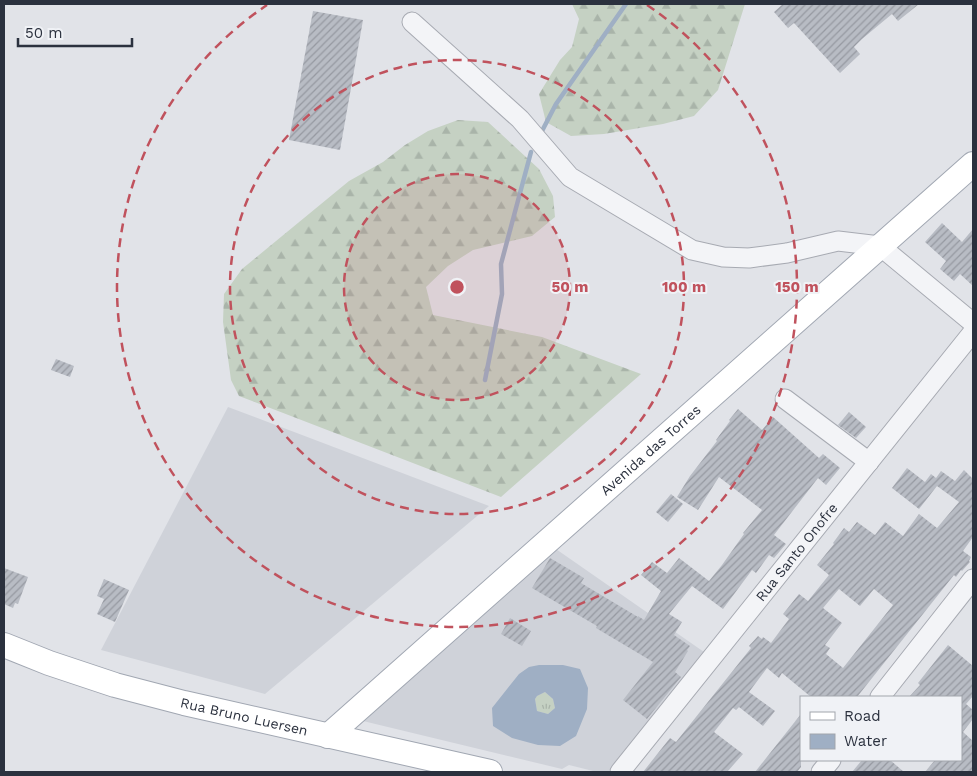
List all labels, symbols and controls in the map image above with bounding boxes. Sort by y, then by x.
scale bar [18,15,131,47]
text: 50 m [25,24,62,42]
centre of rings [448,278,466,296]
text: 50 m [552,278,588,296]
text: 100 m [662,278,706,296]
text: 150 m [775,278,819,296]
street label: Avenida das Torres [597,401,704,499]
street label: Rua Santo Onofre [752,500,841,604]
street label: Rua Bruno Luersen [179,694,309,739]
legend [800,696,962,761]
text: Road [844,707,881,725]
text: Water [844,732,887,750]

